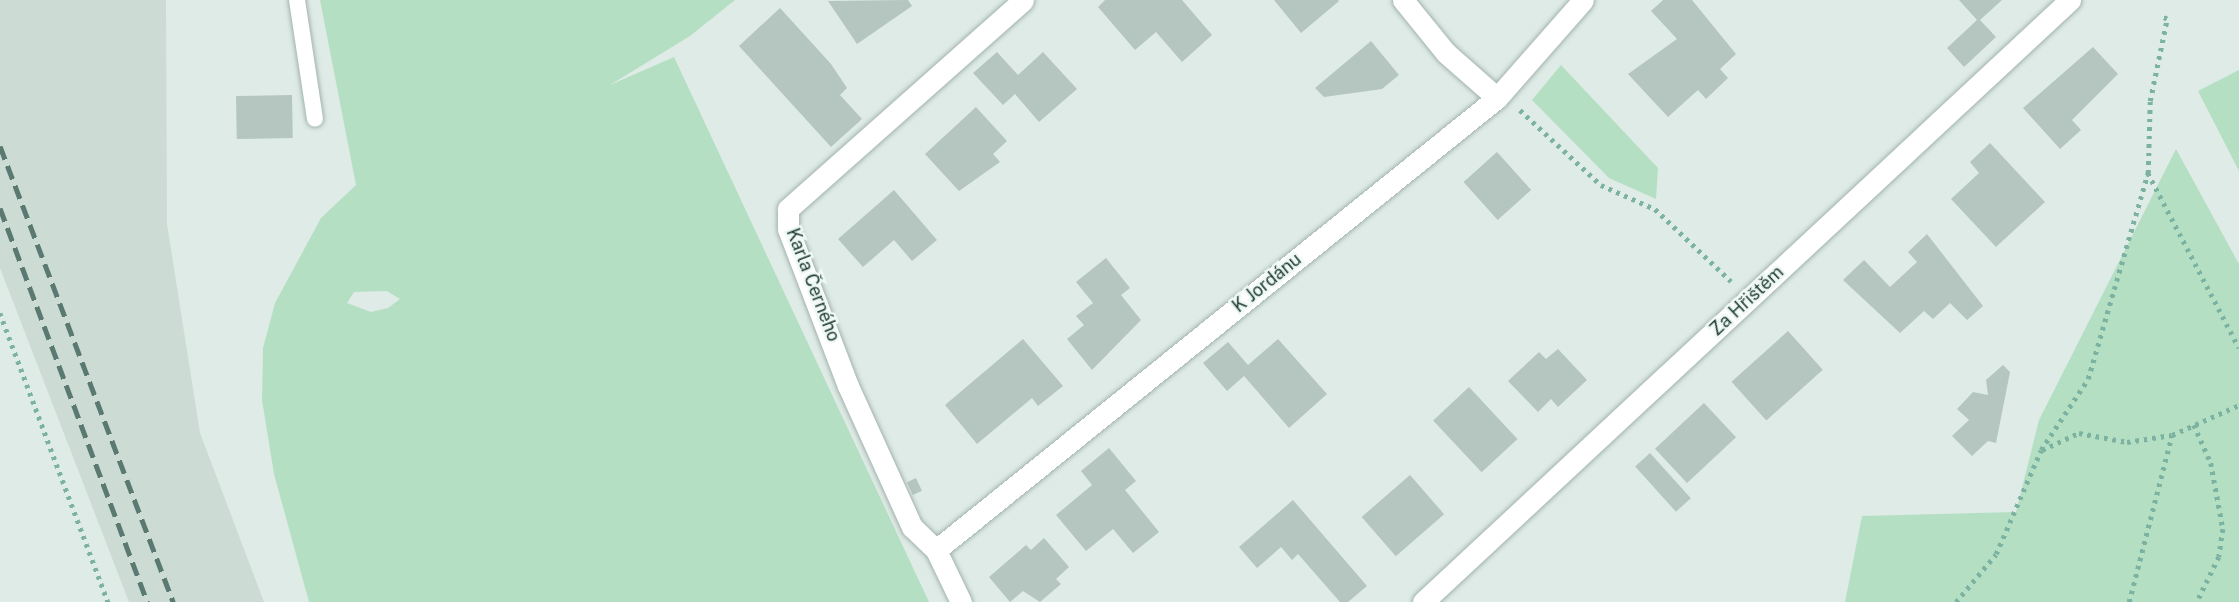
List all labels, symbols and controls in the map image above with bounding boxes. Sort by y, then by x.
street label: Karla Černého [781,225,845,345]
street label: K Jordánu [1228,249,1306,317]
street label: Za Hřištěm [1706,262,1788,340]

